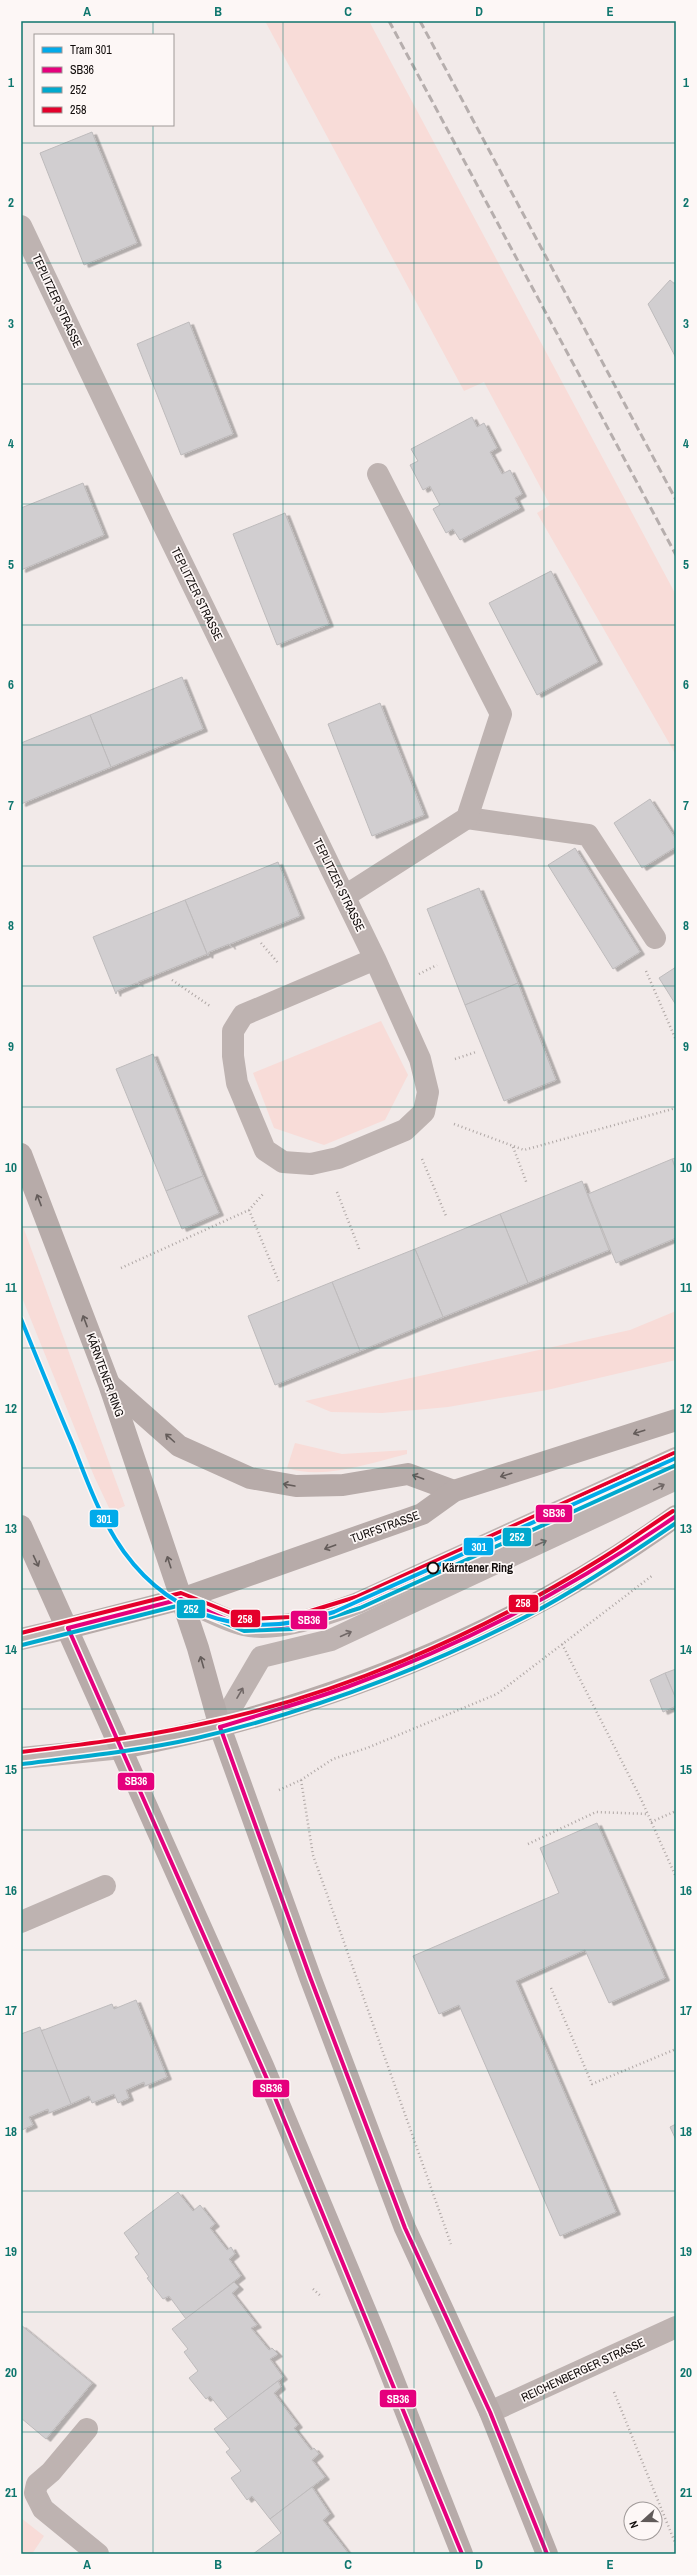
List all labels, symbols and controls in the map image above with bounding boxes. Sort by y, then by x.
text: A [83,3,91,20]
text: B [214,3,222,20]
text: C [344,3,352,20]
text: D [475,3,483,20]
text: E [606,3,614,20]
legend [34,34,174,126]
text: Tram 301 [70,42,112,58]
text: SB36 [70,62,94,78]
text: 1 [8,74,14,91]
text: 1 [683,74,689,91]
text: 252 [70,82,86,98]
text: 258 [70,102,86,118]
text: 2 [8,194,14,211]
text: 2 [683,194,689,211]
street label: TEPLITZER STRASSE [28,252,86,350]
text: 3 [8,315,14,332]
text: 3 [683,315,689,332]
text: 4 [8,435,14,452]
text: 4 [683,435,689,452]
street label: TEPLITZER STRASSE [168,545,226,643]
text: 5 [8,556,14,573]
text: 5 [683,556,689,573]
text: 6 [8,676,14,693]
text: 6 [683,676,689,693]
text: 7 [8,797,14,814]
text: 7 [683,797,689,814]
street label: TEPLITZER STRASSE [310,836,368,934]
text: 8 [8,917,14,934]
text: 8 [683,917,689,934]
text: 9 [8,1038,14,1055]
text: 9 [683,1038,689,1055]
text: 10 [5,1159,17,1176]
text: 10 [680,1159,692,1176]
one-way arrow [34,1194,42,1206]
text: 11 [5,1279,17,1296]
text: 11 [680,1279,692,1296]
one-way arrow [81,1316,89,1328]
street label: KÄRNTENER RING [82,1331,128,1419]
text: 12 [5,1400,17,1417]
text: 12 [680,1400,692,1417]
one-way arrow [633,1429,645,1437]
one-way arrow [165,1433,175,1442]
one-way arrow [499,1472,512,1479]
one-way arrow [411,1473,424,1480]
one-way arrow [283,1481,296,1489]
one-way arrow [652,1483,664,1490]
line badge: SB36 [535,1504,573,1523]
text: SB36 [543,1506,565,1520]
street label: TURFSTRASSE [348,1507,422,1547]
line badge: 301 [89,1509,119,1528]
text: 301 [96,1512,112,1526]
text: 13 [5,1520,17,1537]
text: 13 [680,1520,692,1537]
line badge: 252 [502,1527,532,1547]
text: 252 [509,1530,525,1544]
line badge: 301 [463,1537,494,1556]
one-way arrow [535,1539,547,1546]
text: 301 [471,1540,487,1554]
one-way arrow [325,1543,337,1551]
one-way arrow [33,1555,40,1567]
one-way arrow [165,1556,172,1569]
place label: Kärntener Ring [442,1560,513,1576]
marker: Kärntener Ring [426,1561,440,1575]
line badge: 258 [508,1594,539,1613]
text: 258 [515,1596,531,1610]
line badge: 252 [176,1599,206,1619]
text: 252 [183,1602,199,1616]
line badge: 258 [230,1609,261,1628]
line badge: SB36 [290,1610,328,1630]
text: 258 [237,1612,253,1626]
text: SB36 [298,1613,320,1627]
one-way arrow [339,1629,351,1637]
text: 14 [5,1641,17,1658]
text: 14 [680,1641,692,1658]
one-way arrow [198,1656,205,1669]
one-way arrow [236,1687,244,1699]
text: 15 [5,1761,17,1778]
text: 15 [680,1761,692,1778]
line badge: SB36 [117,1772,155,1791]
text: SB36 [125,1774,147,1788]
text: 16 [5,1882,17,1899]
text: 16 [680,1882,692,1899]
text: 17 [5,2002,17,2019]
text: 17 [680,2002,692,2019]
line badge: SB36 [252,2079,290,2098]
text: SB36 [260,2081,282,2095]
text: 18 [5,2123,17,2140]
text: 18 [680,2123,692,2140]
text: 19 [5,2243,17,2260]
text: 19 [680,2243,692,2260]
street label: REICHENBERGER STRASSE [519,2334,647,2406]
text: 20 [5,2364,17,2381]
text: 20 [680,2364,692,2381]
line badge: SB36 [379,2389,417,2408]
text: SB36 [387,2392,409,2406]
text: 21 [5,2484,17,2501]
text: 21 [680,2484,692,2501]
north arrow [623,2501,663,2541]
text: N [626,2519,641,2530]
text: A [83,2556,91,2573]
text: B [214,2556,222,2573]
text: C [344,2556,352,2573]
text: D [475,2556,483,2573]
text: E [606,2556,614,2573]

